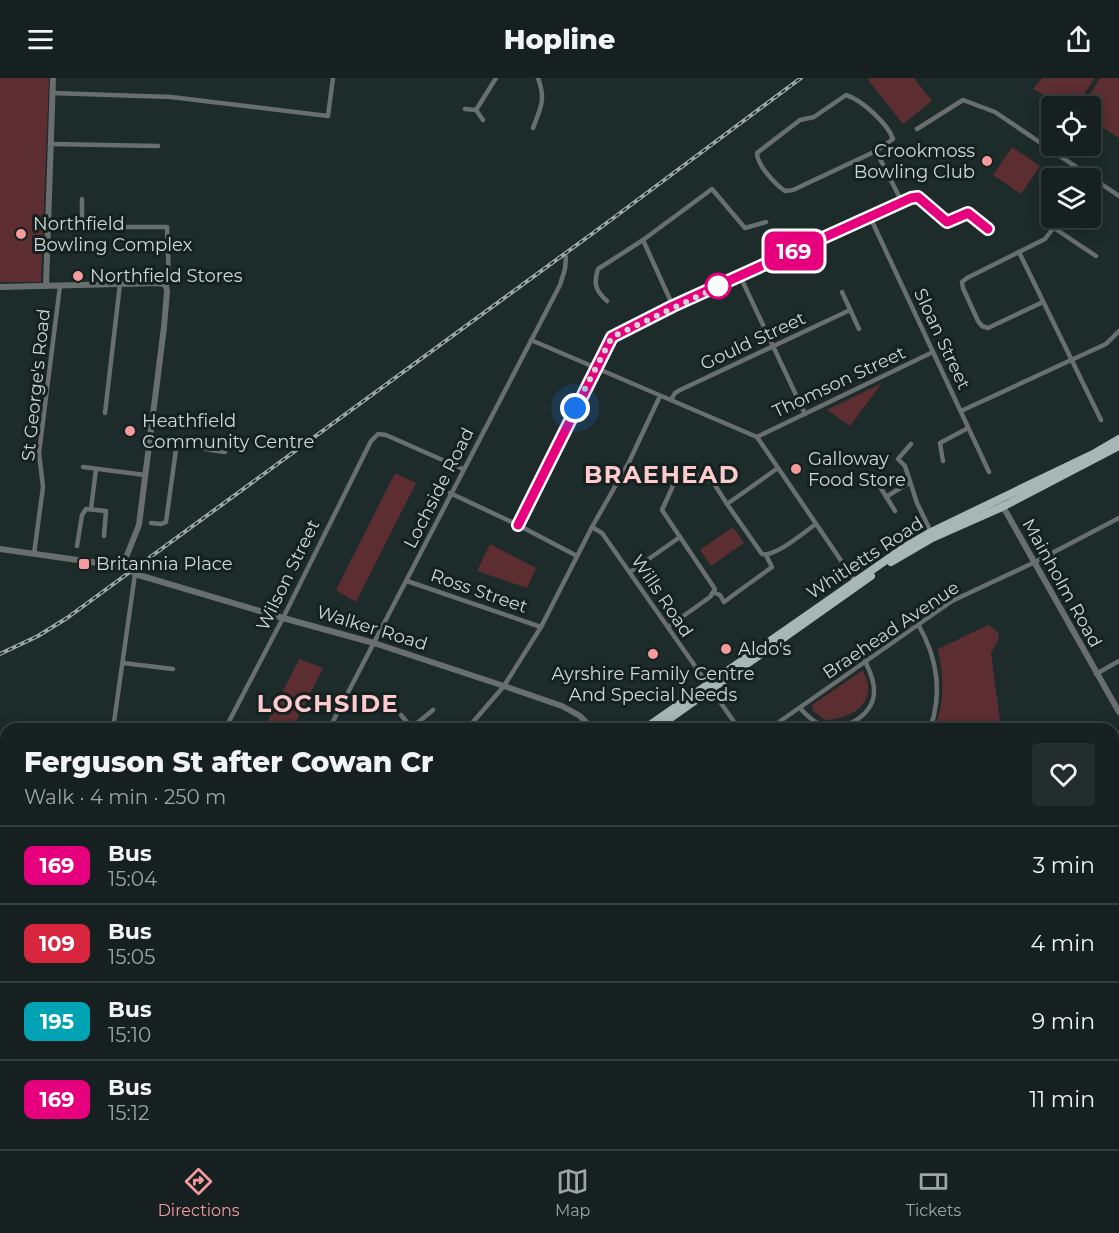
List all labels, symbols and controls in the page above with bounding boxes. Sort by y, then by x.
icon: menu [24,23,57,56]
text: Hopline [504,23,615,56]
icon: share [1062,23,1095,56]
map controls [1041,96,1101,228]
button: locate [1041,96,1101,156]
place label: Crookmoss Bowling Club [854,140,975,183]
marker: Crookmoss Bowling Club [980,154,994,168]
button: layers [1041,168,1101,228]
place label: Northfield Bowling Complex [33,213,193,256]
marker: Northfield Bowling Complex [14,227,28,241]
line badge: 169 [760,232,828,270]
text: 169 [777,239,812,264]
place label: Northfield Stores [90,265,243,287]
marker: Northfield Stores [71,269,85,283]
unlabelled marker [705,273,731,299]
street label: Sloan Street [909,285,975,393]
street label: Gould Street [697,307,809,375]
street label: St George's Road [17,308,55,462]
street label: Thomson Street [769,342,909,422]
your location [560,393,590,423]
place label: Heathfield Community Centre [142,410,315,453]
marker: Heathfield Community Centre [123,424,137,438]
street label: Lochside Road [399,424,479,552]
place label: Galloway Food Store [808,448,906,491]
district label: BRAEHEAD [584,460,740,489]
marker: Galloway Food Store [789,462,803,476]
street label: Whitletts Road [803,512,927,604]
street label: Mainholm Road [1017,515,1107,651]
street label: Wilson Street [252,516,324,634]
street label: Wills Road [626,551,698,641]
place label: Britannia Place [96,553,233,575]
marker: Britannia Place [77,557,91,571]
street label: Ross Street [428,564,530,618]
street label: Braehead Avenue [819,576,963,684]
street label: Walker Road [314,601,430,655]
place label: Aldo's [738,638,792,660]
marker: Aldo's [719,642,733,656]
marker: Ayrshire Family Centre And Special Needs [646,647,660,661]
place label: Ayrshire Family Centre And Special Needs [551,663,755,706]
district label: LOCHSIDE [257,689,399,718]
button: heart [1032,743,1095,806]
text: Ferguson St after Cowan Cr [24,745,433,779]
text: Walk · 4 min · 250 m [24,785,226,809]
text: Bus [108,840,152,867]
text: 3 min [1033,852,1095,879]
text: 169 [40,853,75,878]
text: 15:04 [108,867,157,891]
text: Bus [108,918,152,945]
text: 4 min [1031,930,1095,957]
text: 109 [39,931,75,956]
text: 15:05 [108,945,155,969]
text: Bus [108,996,152,1023]
text: 9 min [1032,1008,1095,1035]
text: 195 [40,1009,74,1034]
text: 15:10 [108,1023,151,1047]
text: Bus [108,1074,152,1101]
text: 11 min [1029,1086,1095,1113]
text: 169 [40,1087,75,1112]
text: 15:12 [108,1101,149,1125]
tab: Directions [158,1165,240,1220]
tab: Map [555,1165,590,1220]
tab: Tickets [906,1165,961,1220]

